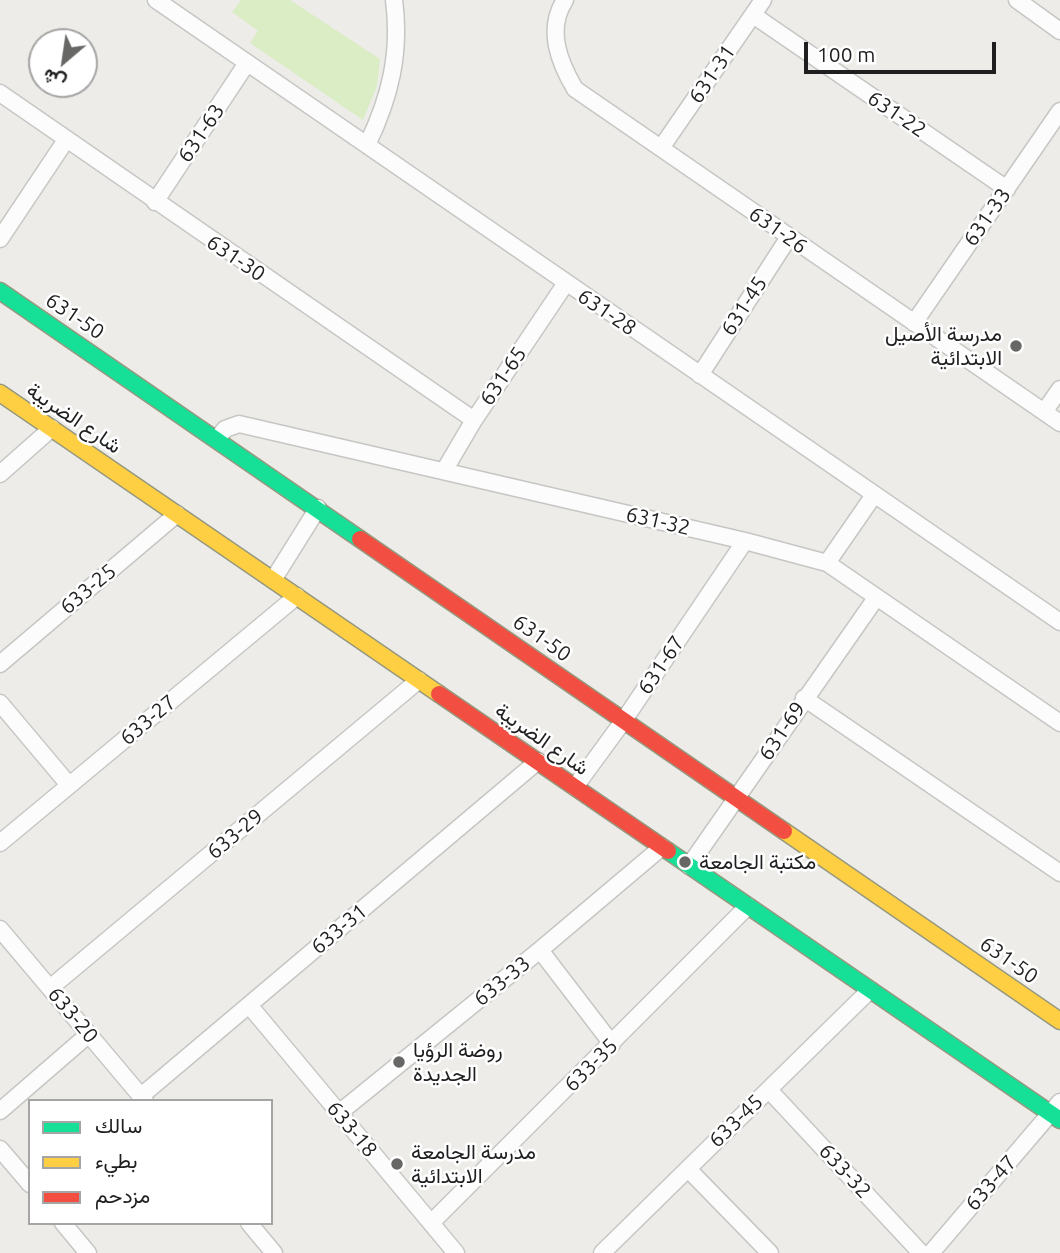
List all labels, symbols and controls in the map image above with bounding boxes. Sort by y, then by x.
north arrow [28,28,98,98]
scale bar [808,28,1000,72]
street label: 631-31 [683,40,741,108]
text: 100 m [817,42,875,66]
text: ش [38,64,69,95]
street label: 631-22 [863,85,931,143]
street label: 631-63 [172,99,230,167]
street label: 631-33 [958,183,1016,251]
street label: 631-26 [744,201,812,259]
street label: 631-30 [202,229,270,287]
street label: 631-45 [716,272,772,340]
street label: 631-28 [573,283,641,341]
street label: 631-50 [41,287,109,345]
place label: مدرسة الأصيل الابتدائية [885,321,1002,371]
marker: مدرسة الأصيل الابتدائية [1008,338,1024,354]
street label: 631-65 [474,342,532,410]
street label: شارع الضريبة [22,377,126,459]
street label: 631-32 [623,501,693,541]
street label: 633-25 [55,558,121,620]
street label: 631-50 [508,609,576,667]
street label: 631-67 [632,631,690,699]
street label: 633-27 [115,689,181,751]
street label: شارع الضريبة [490,697,594,781]
street label: 631-69 [753,697,811,765]
street label: 633-29 [202,803,268,865]
place label: مكتبة الجامعة [699,849,816,875]
marker: مكتبة الجامعة [677,854,693,870]
street label: 633-31 [306,898,372,960]
street label: 631-50 [975,931,1043,989]
street label: 633-33 [469,951,535,1011]
street label: 633-20 [42,982,104,1048]
street label: 633-35 [559,1033,623,1097]
place label: روضة الرؤيا الجديدة [413,1037,503,1087]
marker: روضة الرؤيا الجديدة [391,1054,407,1070]
street label: 633-45 [704,1089,768,1153]
street label: 633-18 [321,1096,383,1162]
legend [28,1099,273,1225]
text: سالك [95,1113,142,1137]
place label: مدرسة الجامعة الابتدائية [411,1139,536,1189]
street label: 633-32 [814,1139,876,1203]
text: بطيء [95,1148,138,1172]
street label: 633-47 [960,1150,1022,1216]
marker: مدرسة الجامعة الابتدائية [389,1156,405,1172]
text: مزدحم [95,1183,150,1207]

